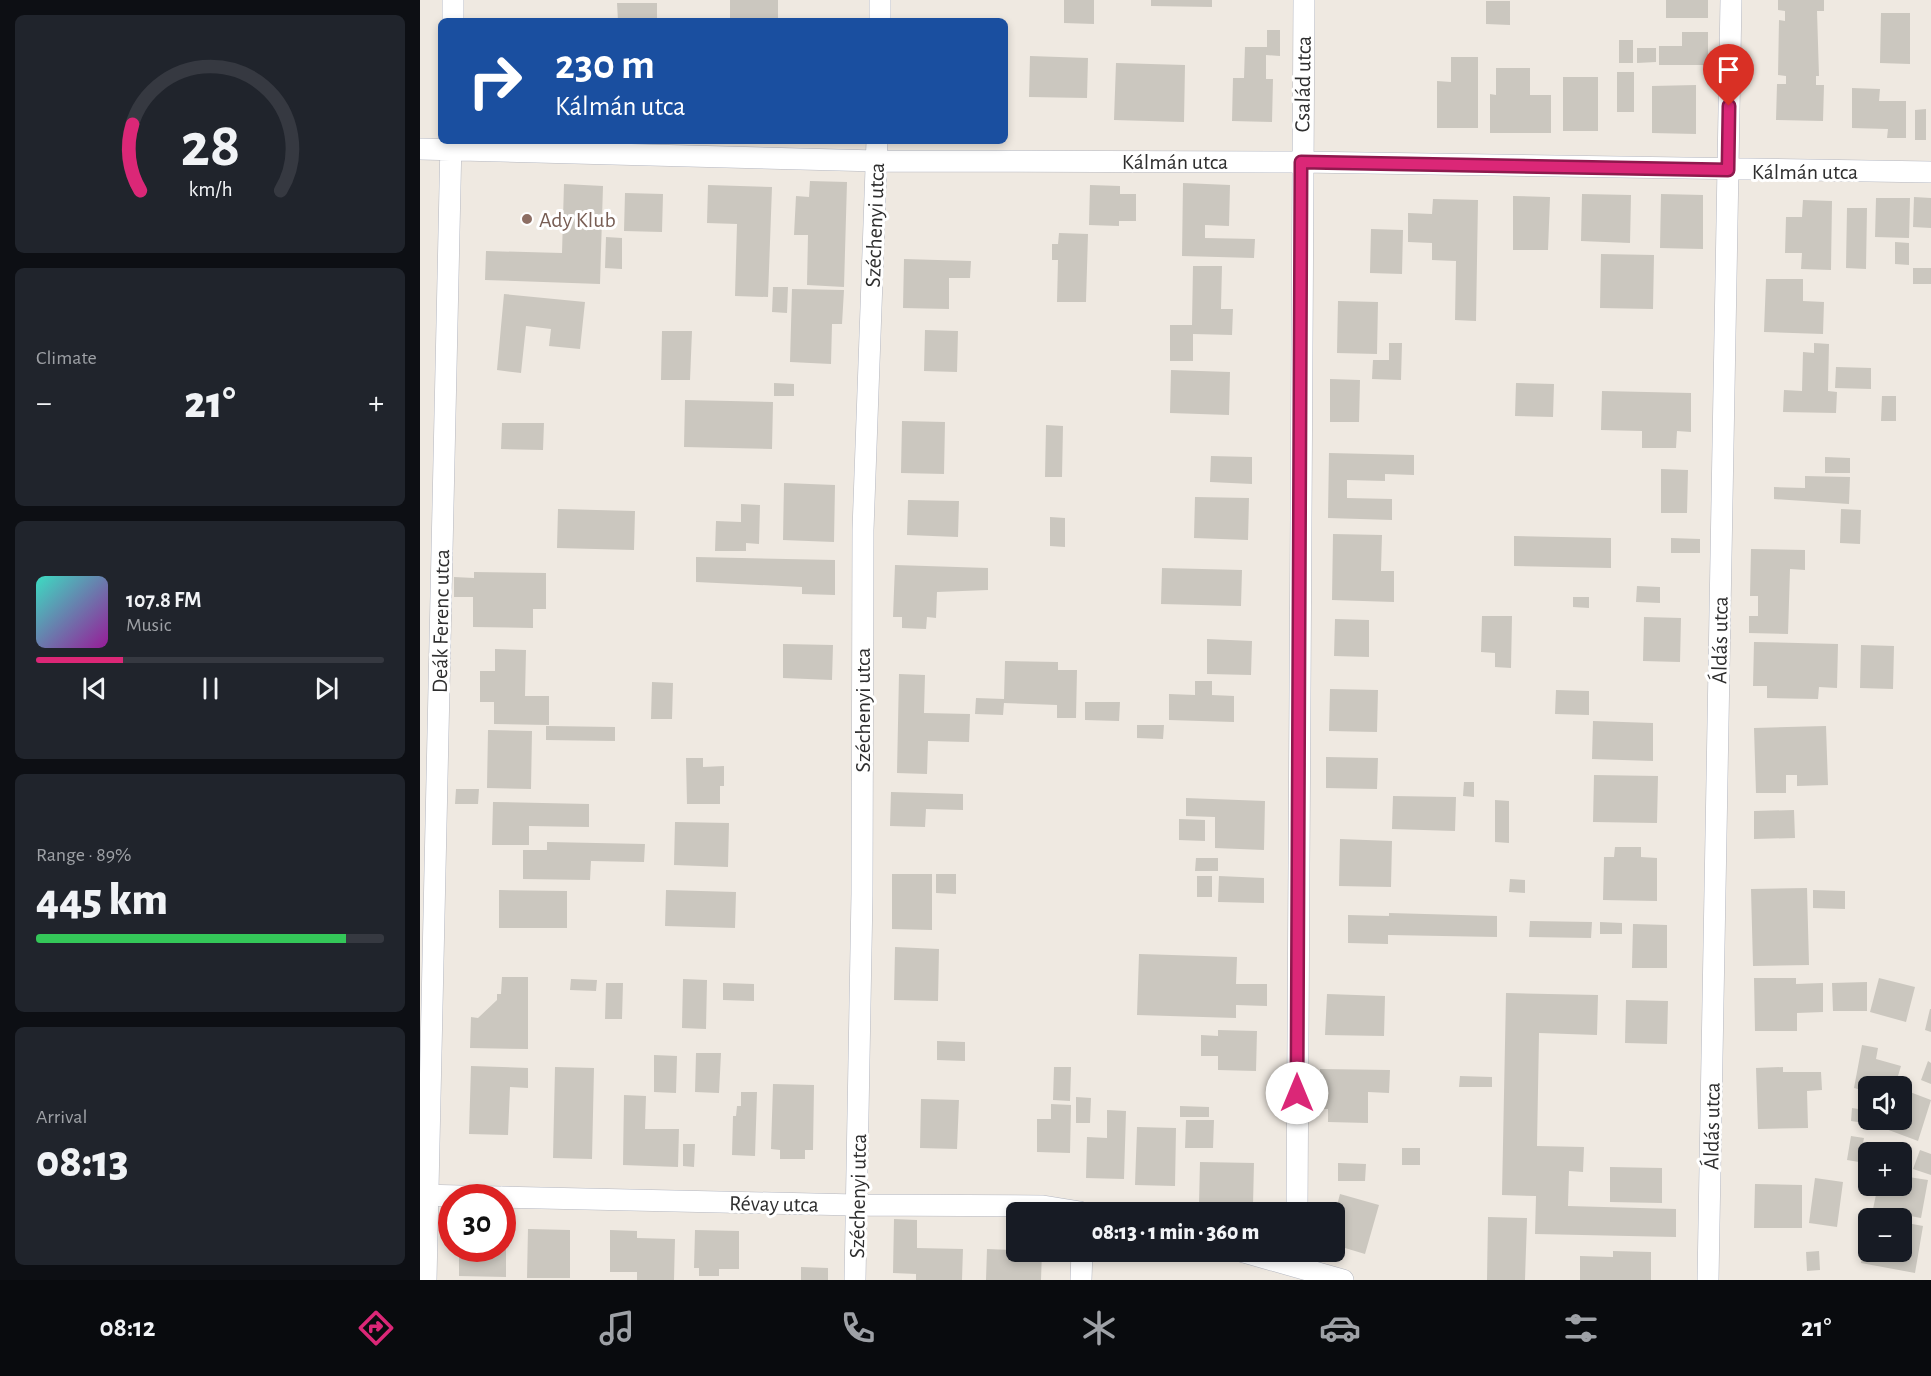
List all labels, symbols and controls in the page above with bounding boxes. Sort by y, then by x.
street label: Család utca [1291,35,1315,133]
icon: right [456,42,534,120]
text: 230 m [555,44,655,86]
pin [1703,44,1754,106]
icon: arrive [1712,53,1745,86]
text: Kálmán utca [555,93,685,120]
text: 28 [180,115,240,177]
street label: Kálmán utca [1122,151,1228,173]
street label: Kálmán utca [1752,161,1858,183]
street label: Széchenyi utca [862,162,888,288]
text: km/h [188,179,232,200]
place label: Ady Klub [539,209,616,231]
marker: Ady Klub [520,212,534,226]
text: Climate [36,348,97,368]
text: 21° [184,381,236,426]
text: − [36,387,52,420]
text: + [368,387,384,420]
street label: Deák Ferenc utca [429,549,453,693]
text: 107.8 FM [126,589,201,611]
street label: Áldás utca [1707,596,1732,684]
text: Music [126,615,172,635]
street label: Széchenyi utca [852,648,874,772]
icon: previous [78,672,111,705]
icon: pause [194,672,227,705]
icon: next [310,672,343,705]
text: Range · 89% [36,845,132,865]
text: 445 km [36,878,168,923]
position arrow [1265,1061,1329,1125]
map controls [1858,1076,1912,1262]
button: sound [1858,1076,1912,1130]
street label: Áldás utca [1699,1082,1724,1170]
text: Arrival [36,1107,87,1127]
street label: Széchenyi utca [846,1133,870,1259]
text: 08:13 [36,1140,129,1185]
button: + [1858,1142,1912,1196]
speed limit sign: 30 [438,1184,516,1262]
street label: Révay utca [729,1192,819,1216]
button: − [1858,1208,1912,1262]
text: 08:13 · 1 min · 360 m [1092,1221,1259,1243]
icon: directions [355,1307,397,1349]
icon: music [596,1307,638,1349]
icon: phone [837,1307,879,1349]
icon: climate [1078,1307,1120,1349]
icon: car [1319,1307,1361,1349]
icon: filters [1560,1307,1602,1349]
text: 08:12 [100,1314,156,1341]
text: 21° [1801,1314,1831,1341]

